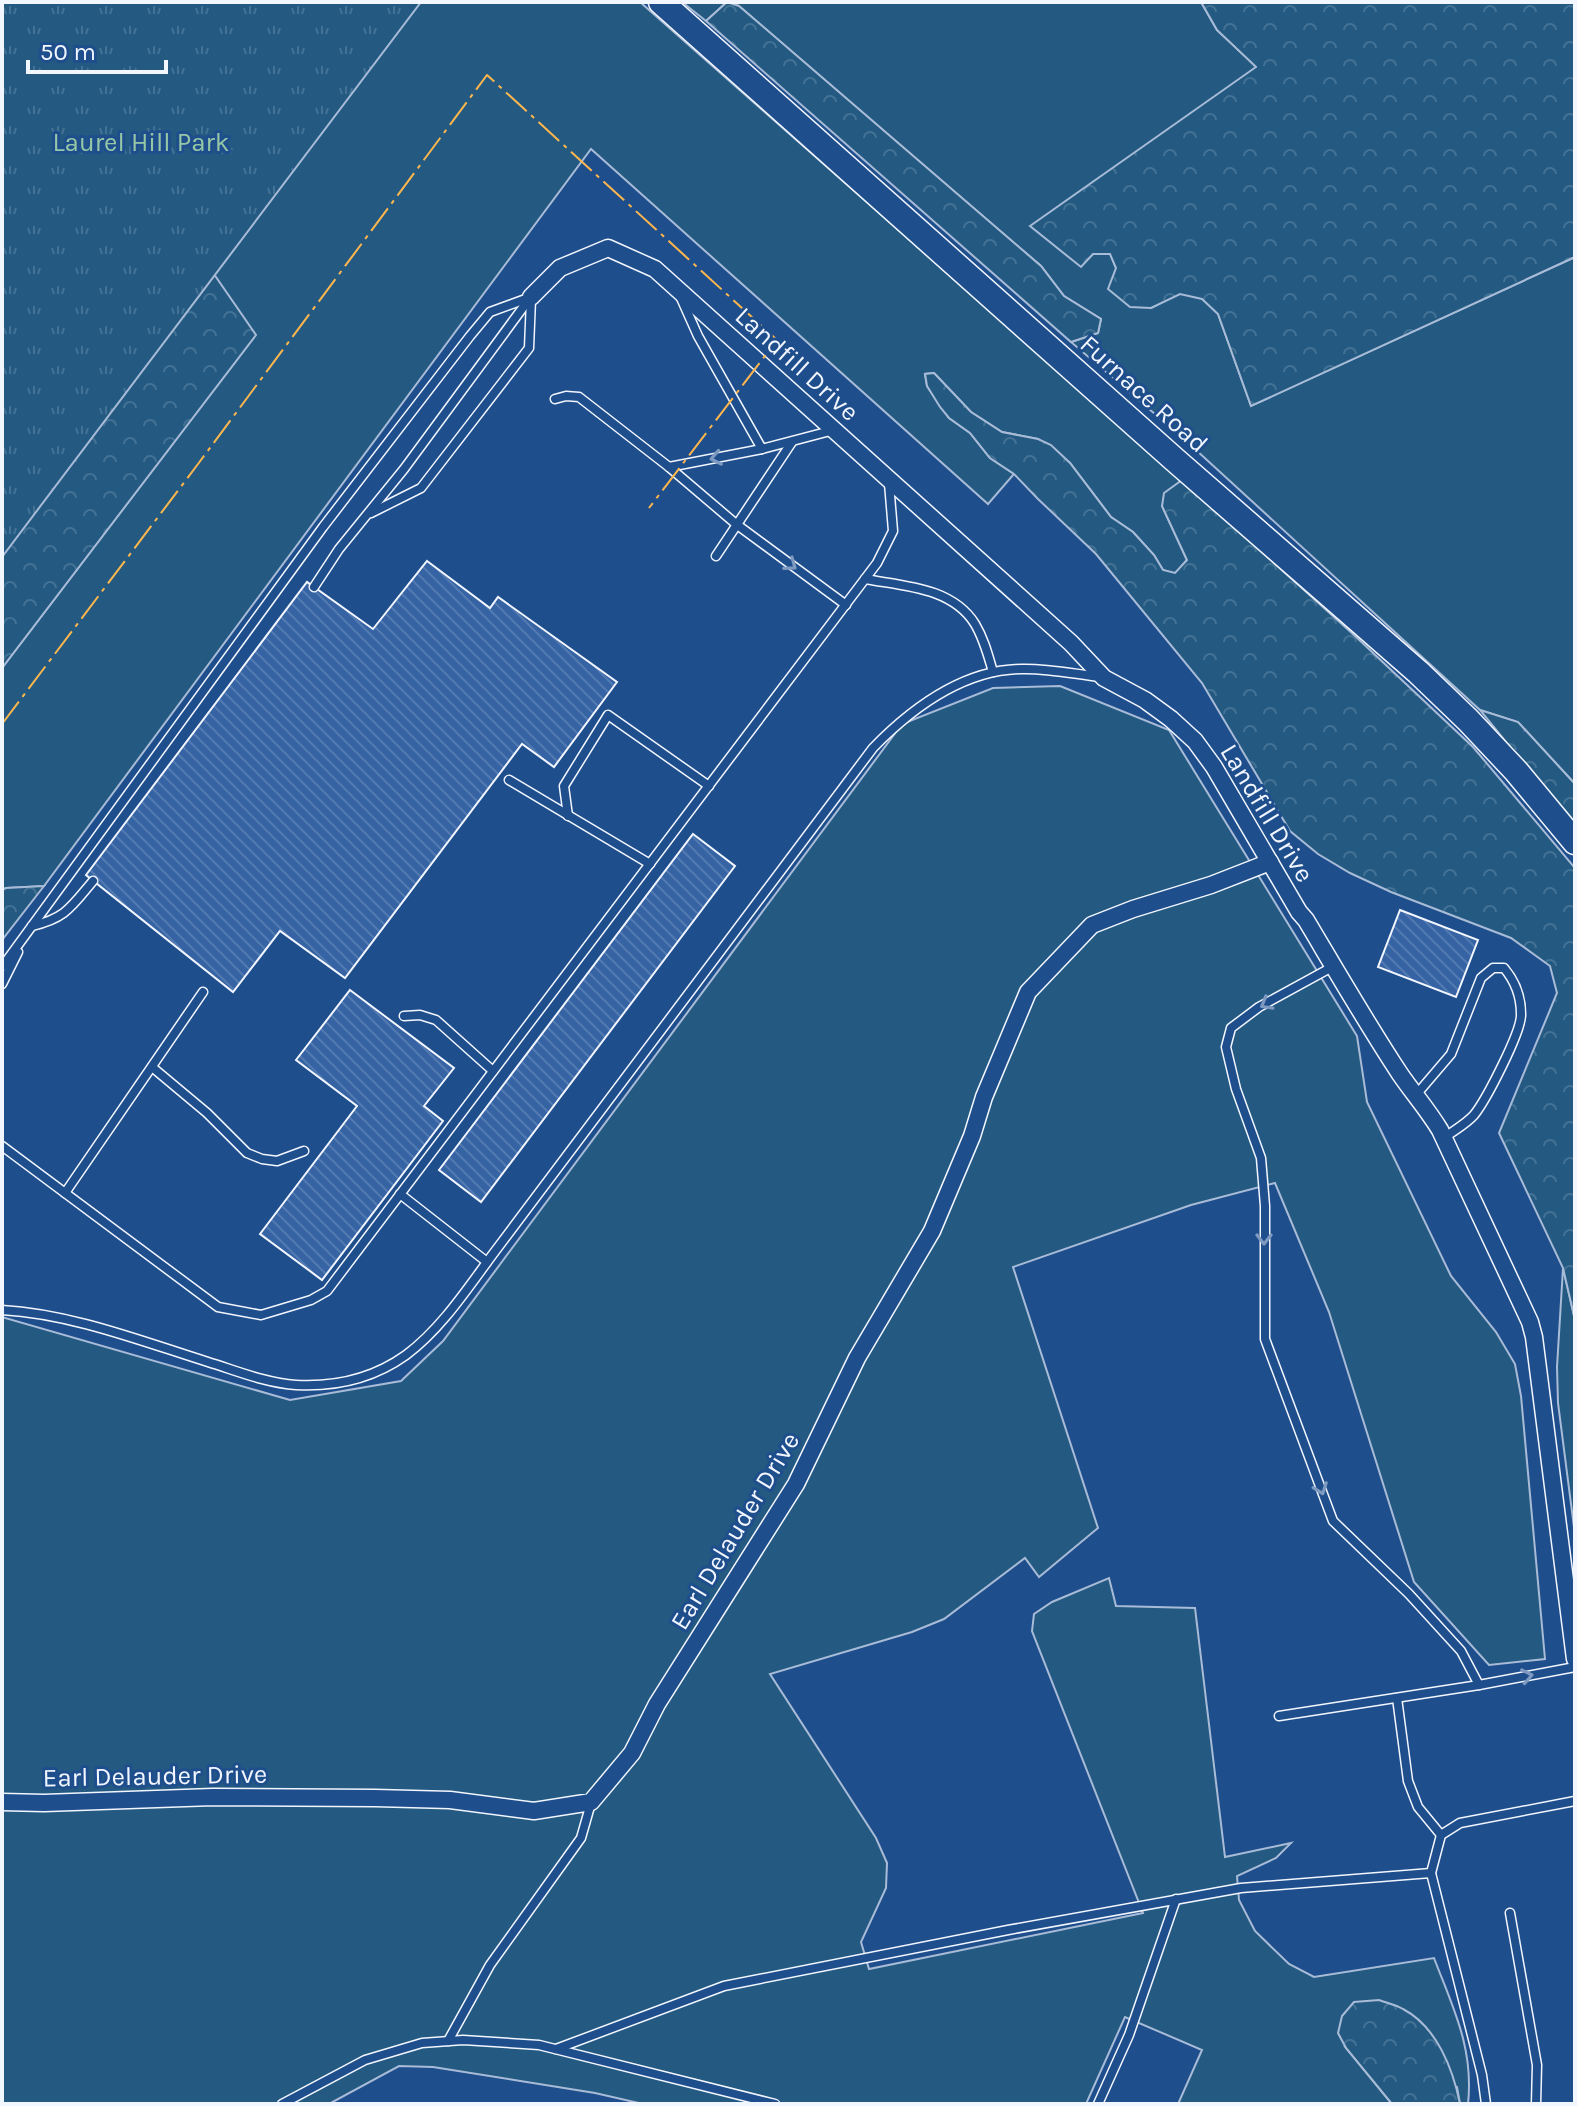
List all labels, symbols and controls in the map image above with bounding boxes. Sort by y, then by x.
scale bar [28,24,166,74]
text: 50 m [40,38,96,66]
park label: Laurel Hill Park [52,127,230,158]
street label: Landfill Drive [729,300,865,428]
street label: Furnace Road [1074,329,1214,459]
one-way arrow [709,449,722,466]
one-way arrow [782,555,796,570]
street label: Landfill Drive [1214,738,1320,888]
one-way arrow [1260,994,1275,1010]
one-way arrow [1255,1233,1273,1246]
street label: Earl Delauder Drive [664,1427,806,1635]
one-way arrow [1311,1481,1328,1495]
one-way arrow [1520,1669,1534,1686]
street label: Earl Delauder Drive [42,1759,268,1793]

